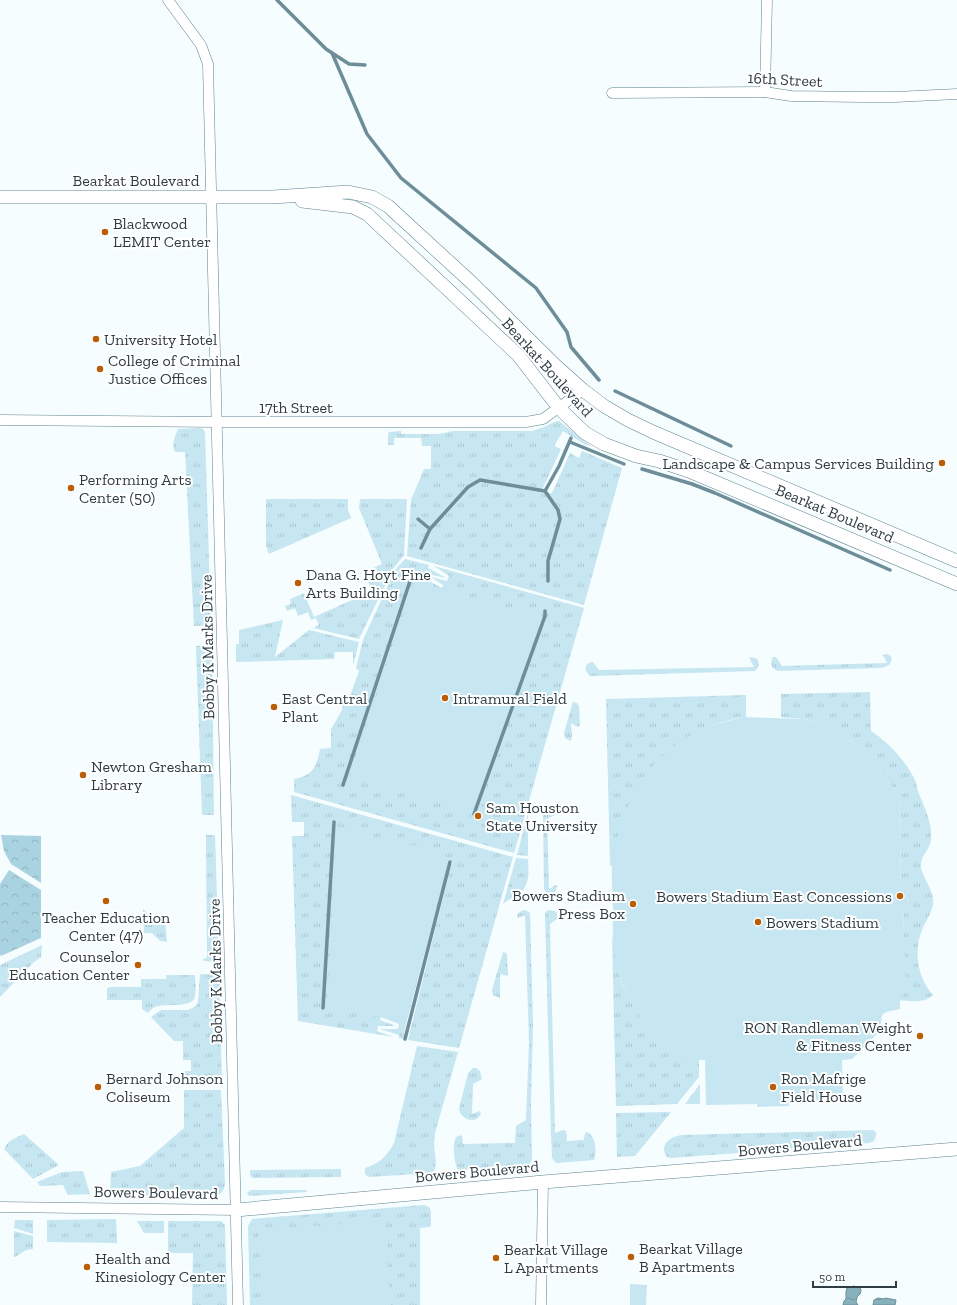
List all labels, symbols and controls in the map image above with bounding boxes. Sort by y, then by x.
street label: 16th Street [747,68,823,91]
street label: Bearkat Boulevard [73,171,200,190]
place label: Blackwood LEMIT Center [113,214,211,251]
marker: Blackwood LEMIT Center [100,227,110,237]
street label: Bearkat Boulevard [498,314,597,421]
place label: University Hotel [104,330,217,349]
marker: University Hotel [91,334,101,344]
place label: College of Criminal Justice Offices [108,351,240,388]
marker: College of Criminal Justice Offices [95,364,105,374]
street label: 17th Street [259,398,333,417]
place label: Landscape & Campus Services Building [662,454,934,473]
marker: Landscape & Campus Services Building [937,458,947,468]
place label: Performing Arts Center (50) [79,470,191,507]
street label: Bearkat Boulevard [773,480,897,547]
marker: Performing Arts Center (50) [66,483,76,493]
place label: Dana G. Hoyt Fine Arts Building [306,565,431,602]
street label: Bobby K Marks Drive [197,574,218,720]
marker: Dana G. Hoyt Fine Arts Building [293,578,303,588]
place label: East Central Plant [282,689,367,726]
place label: Intramural Field [453,689,567,708]
marker: Intramural Field [440,693,450,703]
marker: East Central Plant [269,702,279,712]
place label: Newton Gresham Library [91,757,212,794]
marker: Newton Gresham Library [78,770,88,780]
place label: Sam Houston State University [486,798,598,835]
marker: Sam Houston State University [473,811,483,821]
place label: Bowers Stadium Press Box [512,886,625,923]
place label: Bowers Stadium East Concessions [656,887,892,906]
marker: Bowers Stadium East Concessions [895,891,905,901]
marker: Teacher Education Center (47) [101,896,111,906]
street label: Bobby K Marks Drive [205,898,226,1044]
marker: Bowers Stadium Press Box [628,899,638,909]
place label: Teacher Education Center (47) [42,908,171,945]
place label: Bowers Stadium [766,913,879,932]
marker: Bowers Stadium [753,917,763,927]
place label: Counselor Education Center [9,947,130,984]
marker: Counselor Education Center [133,960,143,970]
place label: RON Randleman Weight & Fitness Center [744,1018,912,1055]
marker: RON Randleman Weight & Fitness Center [915,1031,925,1041]
place label: Bernard Johnson Coliseum [106,1069,224,1106]
place label: Ron Mafrige Field House [781,1069,866,1106]
marker: Bernard Johnson Coliseum [93,1082,103,1092]
marker: Ron Mafrige Field House [768,1082,778,1092]
street label: Bowers Boulevard [737,1131,863,1160]
street label: Bowers Boulevard [414,1157,540,1186]
street label: Bowers Boulevard [94,1182,219,1203]
place label: Bearkat Village B Apartments [639,1239,743,1276]
place label: Bearkat Village L Apartments [504,1240,608,1277]
place label: Health and Kinesiology Center [95,1249,226,1286]
marker: Bearkat Village B Apartments [626,1252,636,1262]
marker: Bearkat Village L Apartments [491,1253,501,1263]
marker: Health and Kinesiology Center [82,1262,92,1272]
scale bar [813,1263,896,1289]
text: 50 m [819,1270,846,1284]

